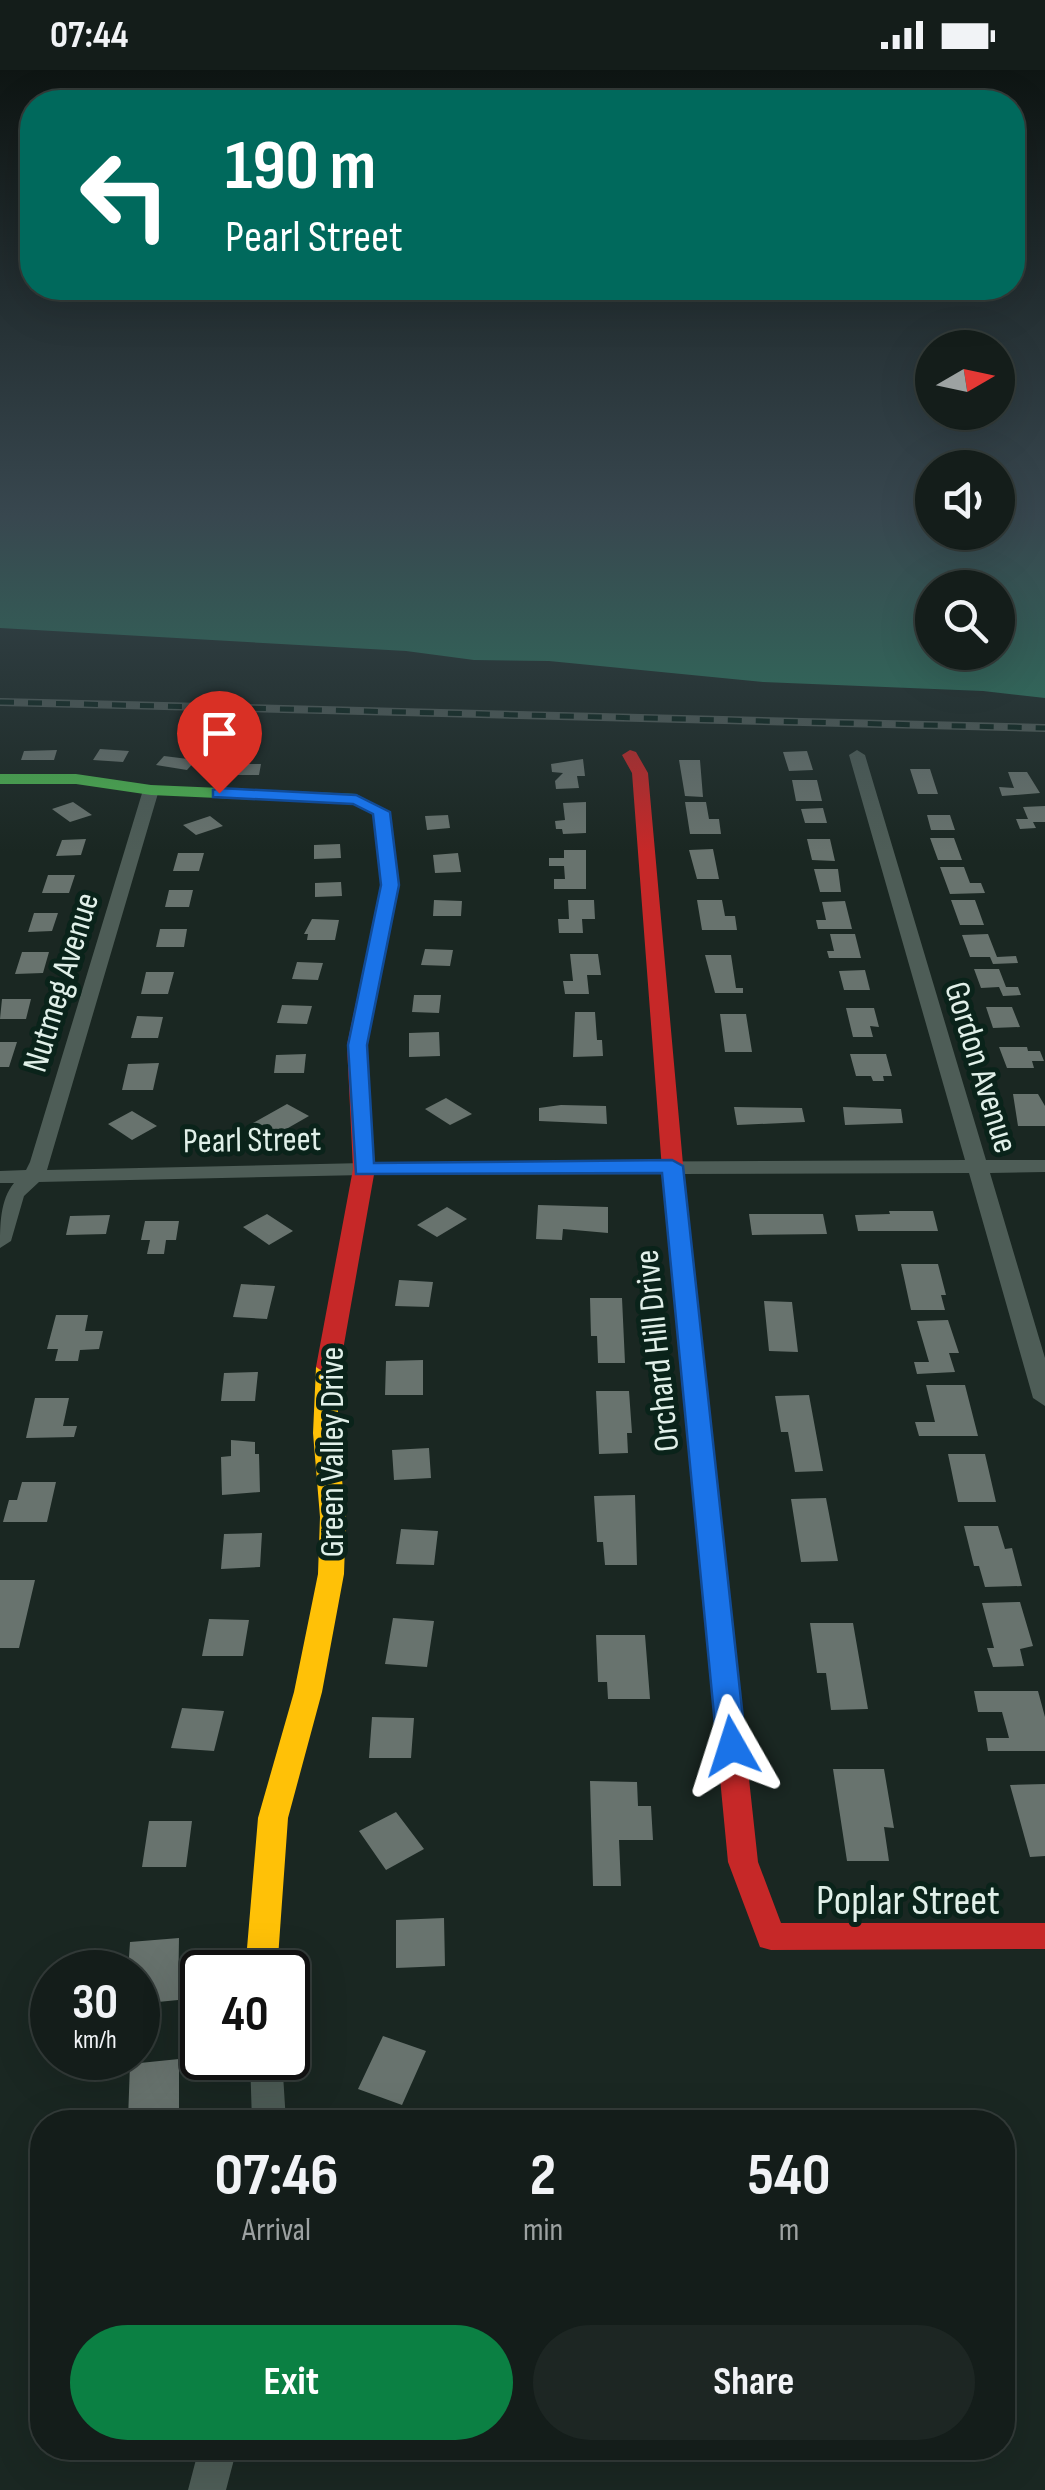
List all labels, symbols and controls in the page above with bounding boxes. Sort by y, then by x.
text: 07:44 [50,13,128,58]
text: 190 m [225,125,376,209]
icon: left [60,130,190,260]
text: Pearl Street [225,210,403,265]
north arrow [915,330,1015,430]
map controls [915,330,1015,670]
button: sound [915,450,1015,550]
button: search [915,570,1015,670]
pin [177,691,262,794]
icon: arrive [192,706,247,761]
street label: Nutmeg Avenue [14,888,109,1077]
street label: Gordon Avenue [934,977,1027,1158]
street label: Pearl Street [183,1118,322,1163]
street label: Orchard Hill Drive [626,1248,689,1454]
street label: Green Valley Drive [311,1347,354,1557]
position arrow [680,1694,784,1798]
street label: Poplar Street [816,1876,1000,1927]
speed limit sign: 40 [180,1950,310,2080]
text: 30 [72,1973,118,2033]
text: km/h [73,2025,117,2056]
text: 07:46 [214,2140,338,2212]
text: 2 [530,2140,556,2212]
text: 540 [748,2140,830,2212]
text: Arrival [242,2211,311,2250]
text: min [523,2211,563,2250]
text: m [779,2211,799,2250]
button: Exit [70,2325,513,2440]
button: Share [533,2325,975,2440]

